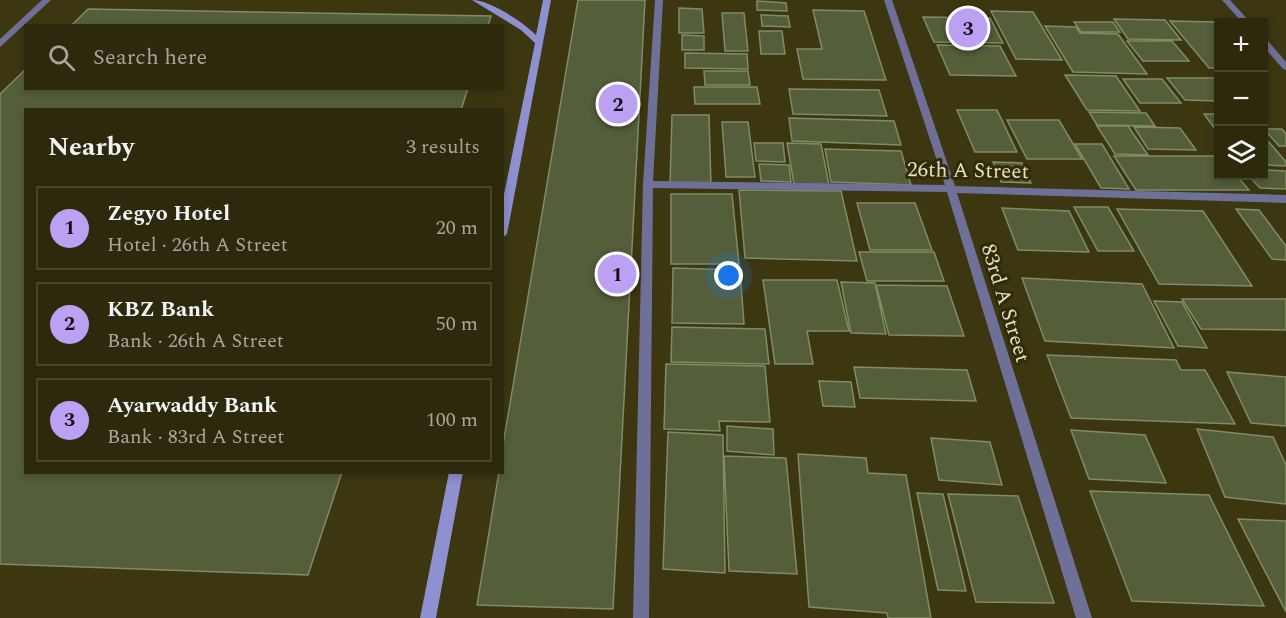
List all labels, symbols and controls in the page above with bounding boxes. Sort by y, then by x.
pin: 3 [948,6,988,51]
map controls [1214,18,1268,180]
button: + [1214,18,1268,72]
search box [24,24,504,90]
icon: search [45,41,78,74]
text: Search here [93,41,207,74]
button: − [1214,72,1268,126]
pin: 2 [598,82,638,126]
button: layers [1214,126,1268,180]
text: Nearby [48,127,134,167]
text: 3 results [406,132,480,162]
street label: 26th A Street [907,154,1029,188]
text: Zegyo Hotel [107,197,230,230]
text: 1 [64,213,75,243]
text: 20 m [436,213,478,243]
text: Hotel · 26th A Street [107,230,288,260]
street label: 83rd A Street [972,240,1038,367]
pin: 1 [598,252,636,296]
your location [714,261,743,290]
text: KBZ Bank [107,293,214,326]
text: 2 [64,309,75,339]
text: 50 m [436,309,478,339]
text: Bank · 26th A Street [107,326,284,356]
text: Ayarwaddy Bank [107,389,277,422]
text: 3 [64,405,75,435]
text: 100 m [426,405,478,435]
text: Bank · 83rd A Street [107,422,284,452]

